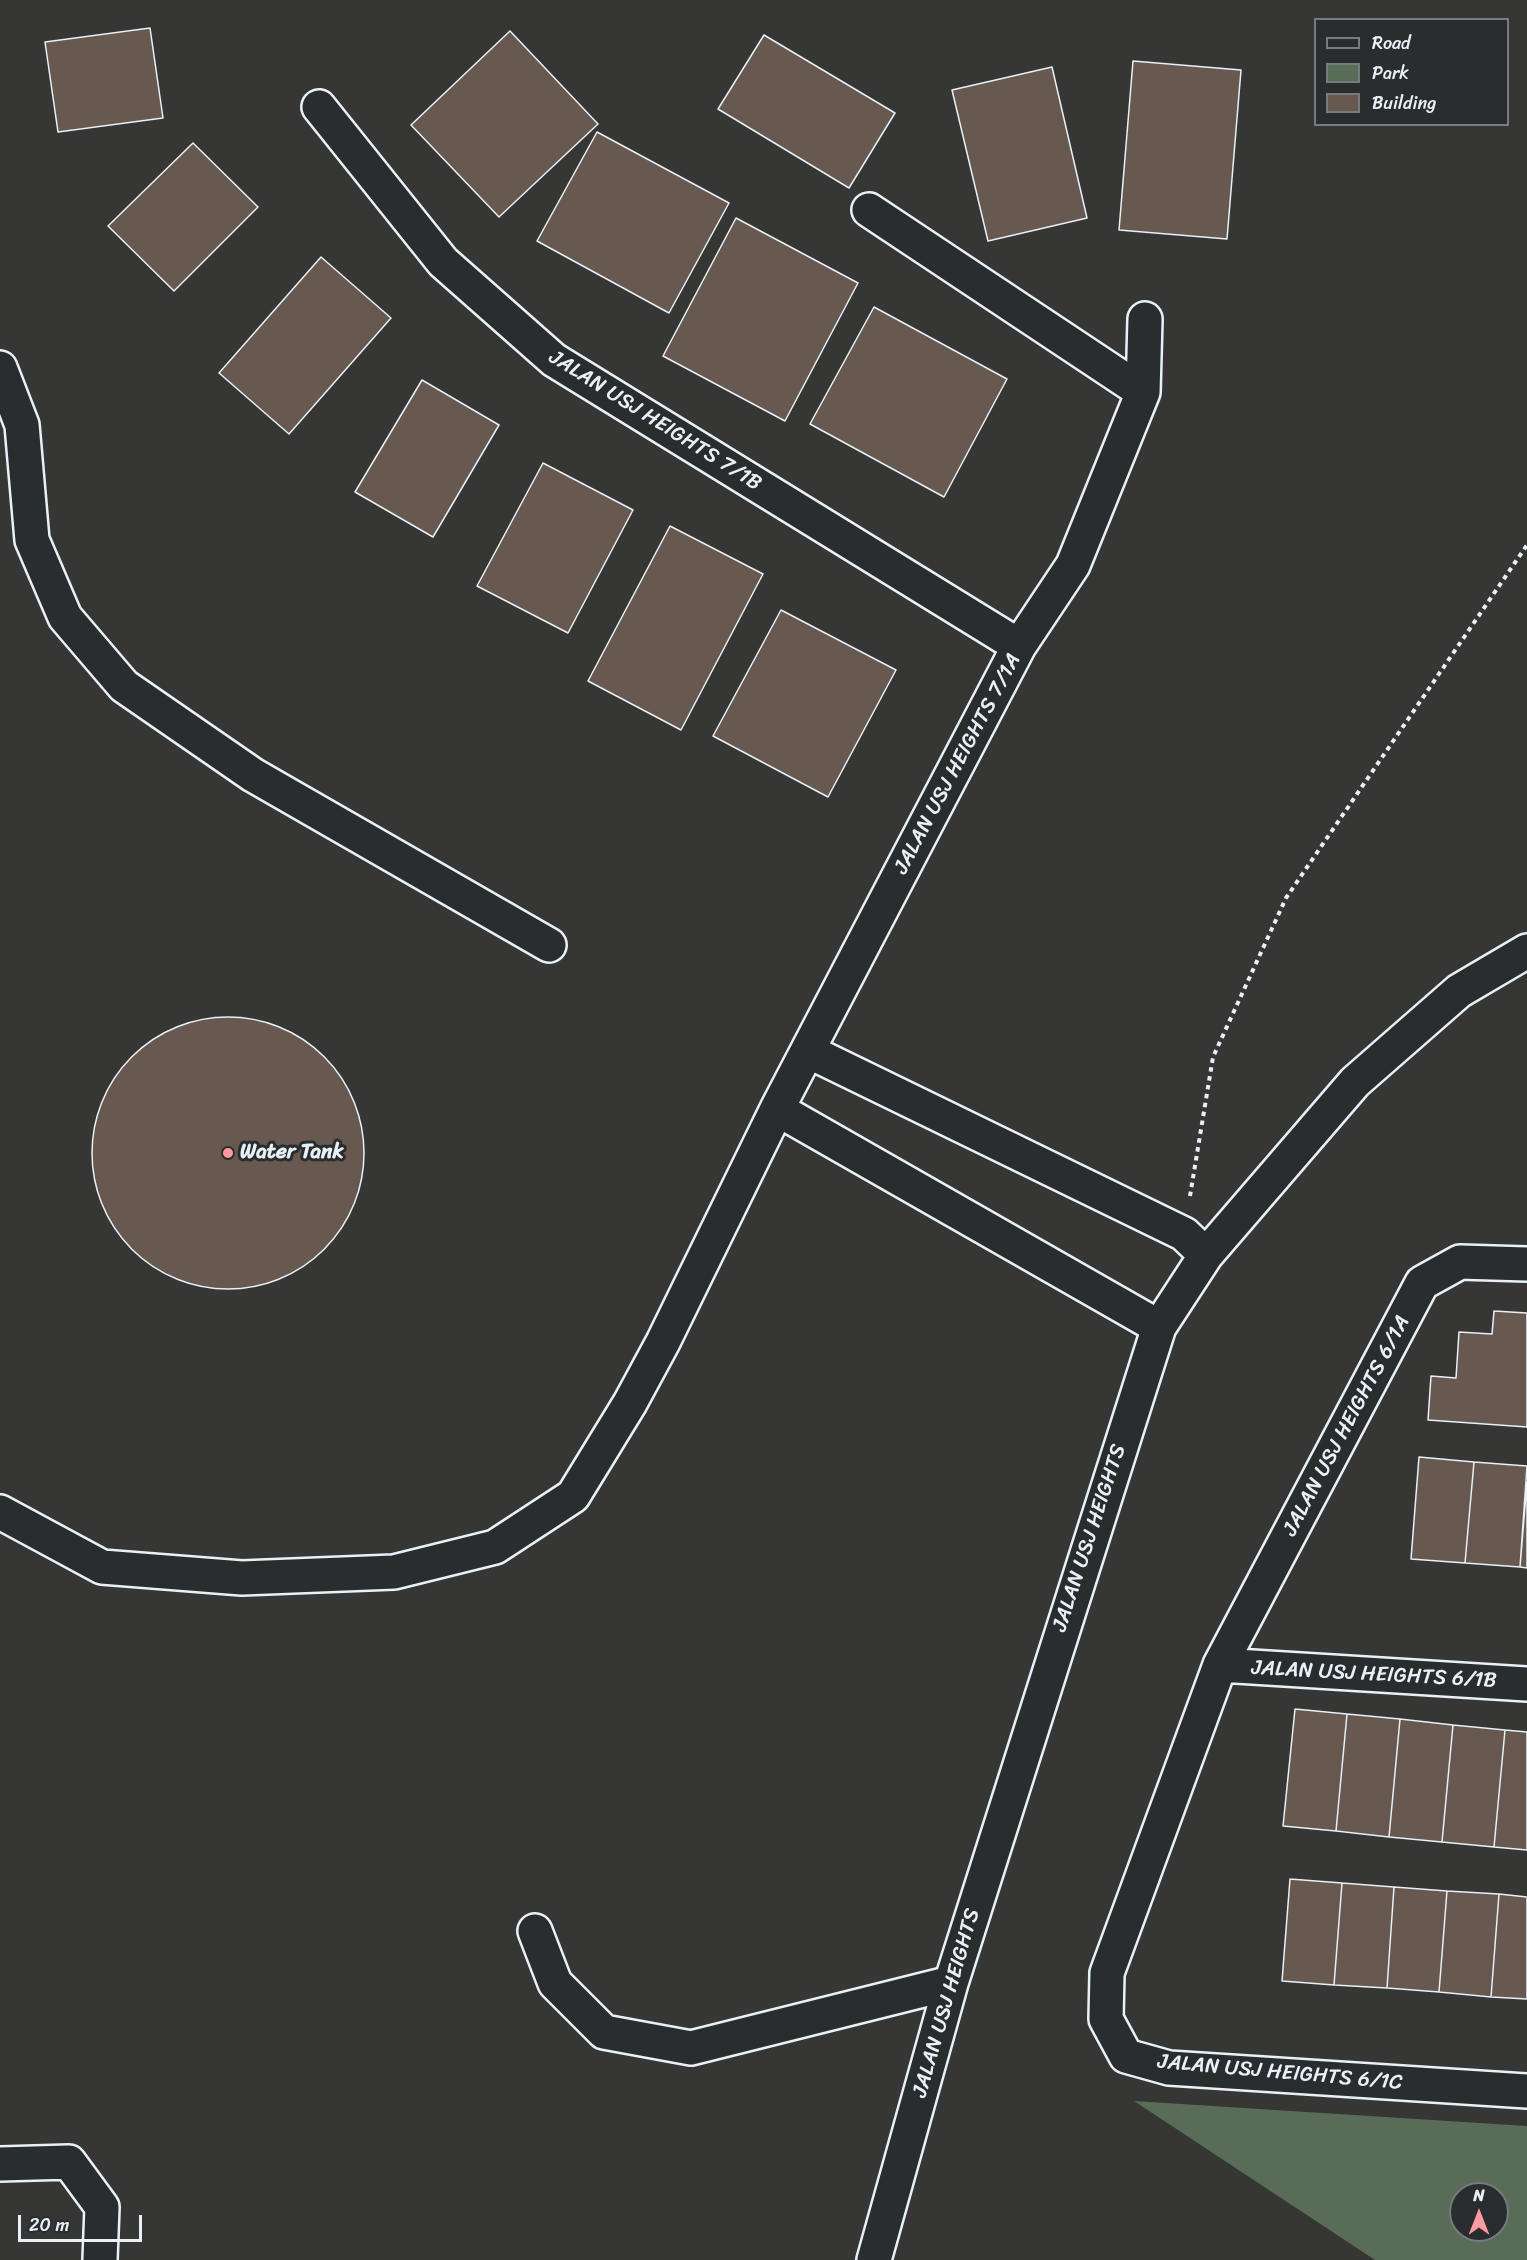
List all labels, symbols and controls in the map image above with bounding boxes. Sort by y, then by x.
legend [1314,18,1509,126]
text: Road [1372,27,1411,59]
text: Park [1372,57,1409,89]
text: Building [1372,87,1436,119]
street label: JALAN USJ HEIGHTS 7/1B [544,345,766,497]
street label: JALAN USJ HEIGHTS 7/1A [889,649,1027,879]
place label: Water Tank [240,1140,344,1166]
marker: Water Tank [221,1146,235,1160]
street label: JALAN USJ HEIGHTS 6/1A [1278,1311,1416,1541]
street label: JALAN USJ HEIGHTS [1048,1441,1132,1635]
street label: JALAN USJ HEIGHTS 6/1B [1251,1656,1497,1694]
street label: JALAN USJ HEIGHTS [908,1906,986,2100]
street label: JALAN USJ HEIGHTS 6/1C [1157,2050,1403,2096]
text: N [1473,2181,1485,2210]
north arrow [1449,2182,1509,2242]
scale bar [21,2203,146,2241]
text: 20 m [29,2209,69,2241]

